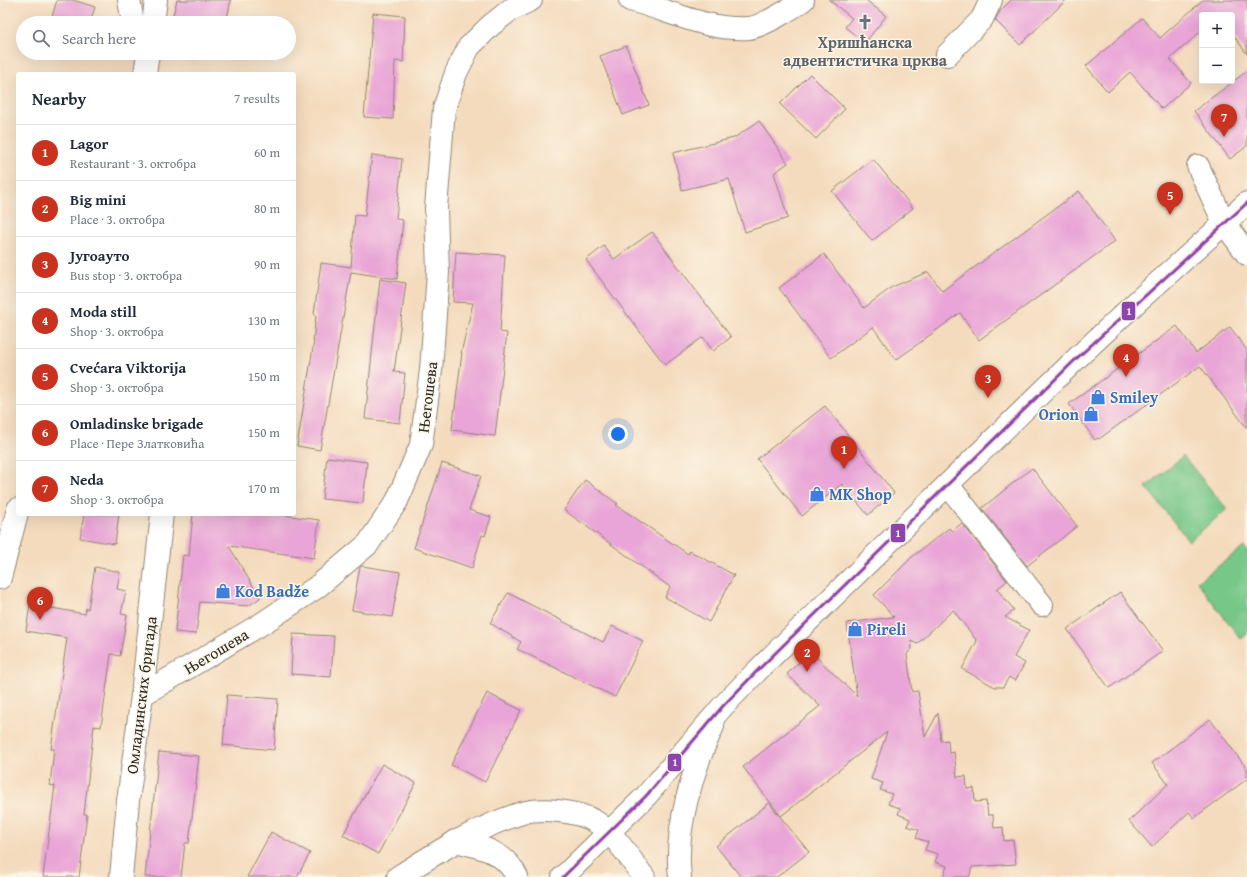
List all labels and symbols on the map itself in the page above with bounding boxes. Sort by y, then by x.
church icon: Хришћанска адвентистичка црква [856,13,874,31]
place label: Хришћанска адвентистичка црква [783,30,948,72]
pin: 7 [1211,104,1237,137]
pin: 5 [1157,182,1183,215]
line badge: 1 [1121,301,1136,321]
text: 1 [1126,303,1132,319]
pin: 4 [1113,344,1139,377]
street label: Његошева [411,360,443,434]
pin: 3 [975,365,1001,398]
place label: Smiley [1110,385,1159,409]
shop icon: Smiley [1089,388,1107,406]
place label: Orion [1039,402,1080,426]
shop icon: Orion [1082,405,1100,423]
your location [608,424,628,444]
pin: 1 [831,436,857,469]
place label: MK Shop [829,482,892,506]
shop icon: MK Shop [808,485,826,503]
line badge: 1 [890,523,906,543]
text: 1 [895,525,901,541]
place label: Kod Badže [235,579,309,603]
shop icon: Kod Badže [214,582,232,600]
pin: 6 [27,587,53,620]
street label: Омладинских бригада [119,614,163,775]
place label: Pireli [867,617,906,641]
shop icon: Pireli [846,620,864,638]
street label: Његошева [179,622,253,680]
pin: 2 [794,639,820,672]
line badge: 1 [667,753,682,772]
text: 1 [672,754,678,770]

